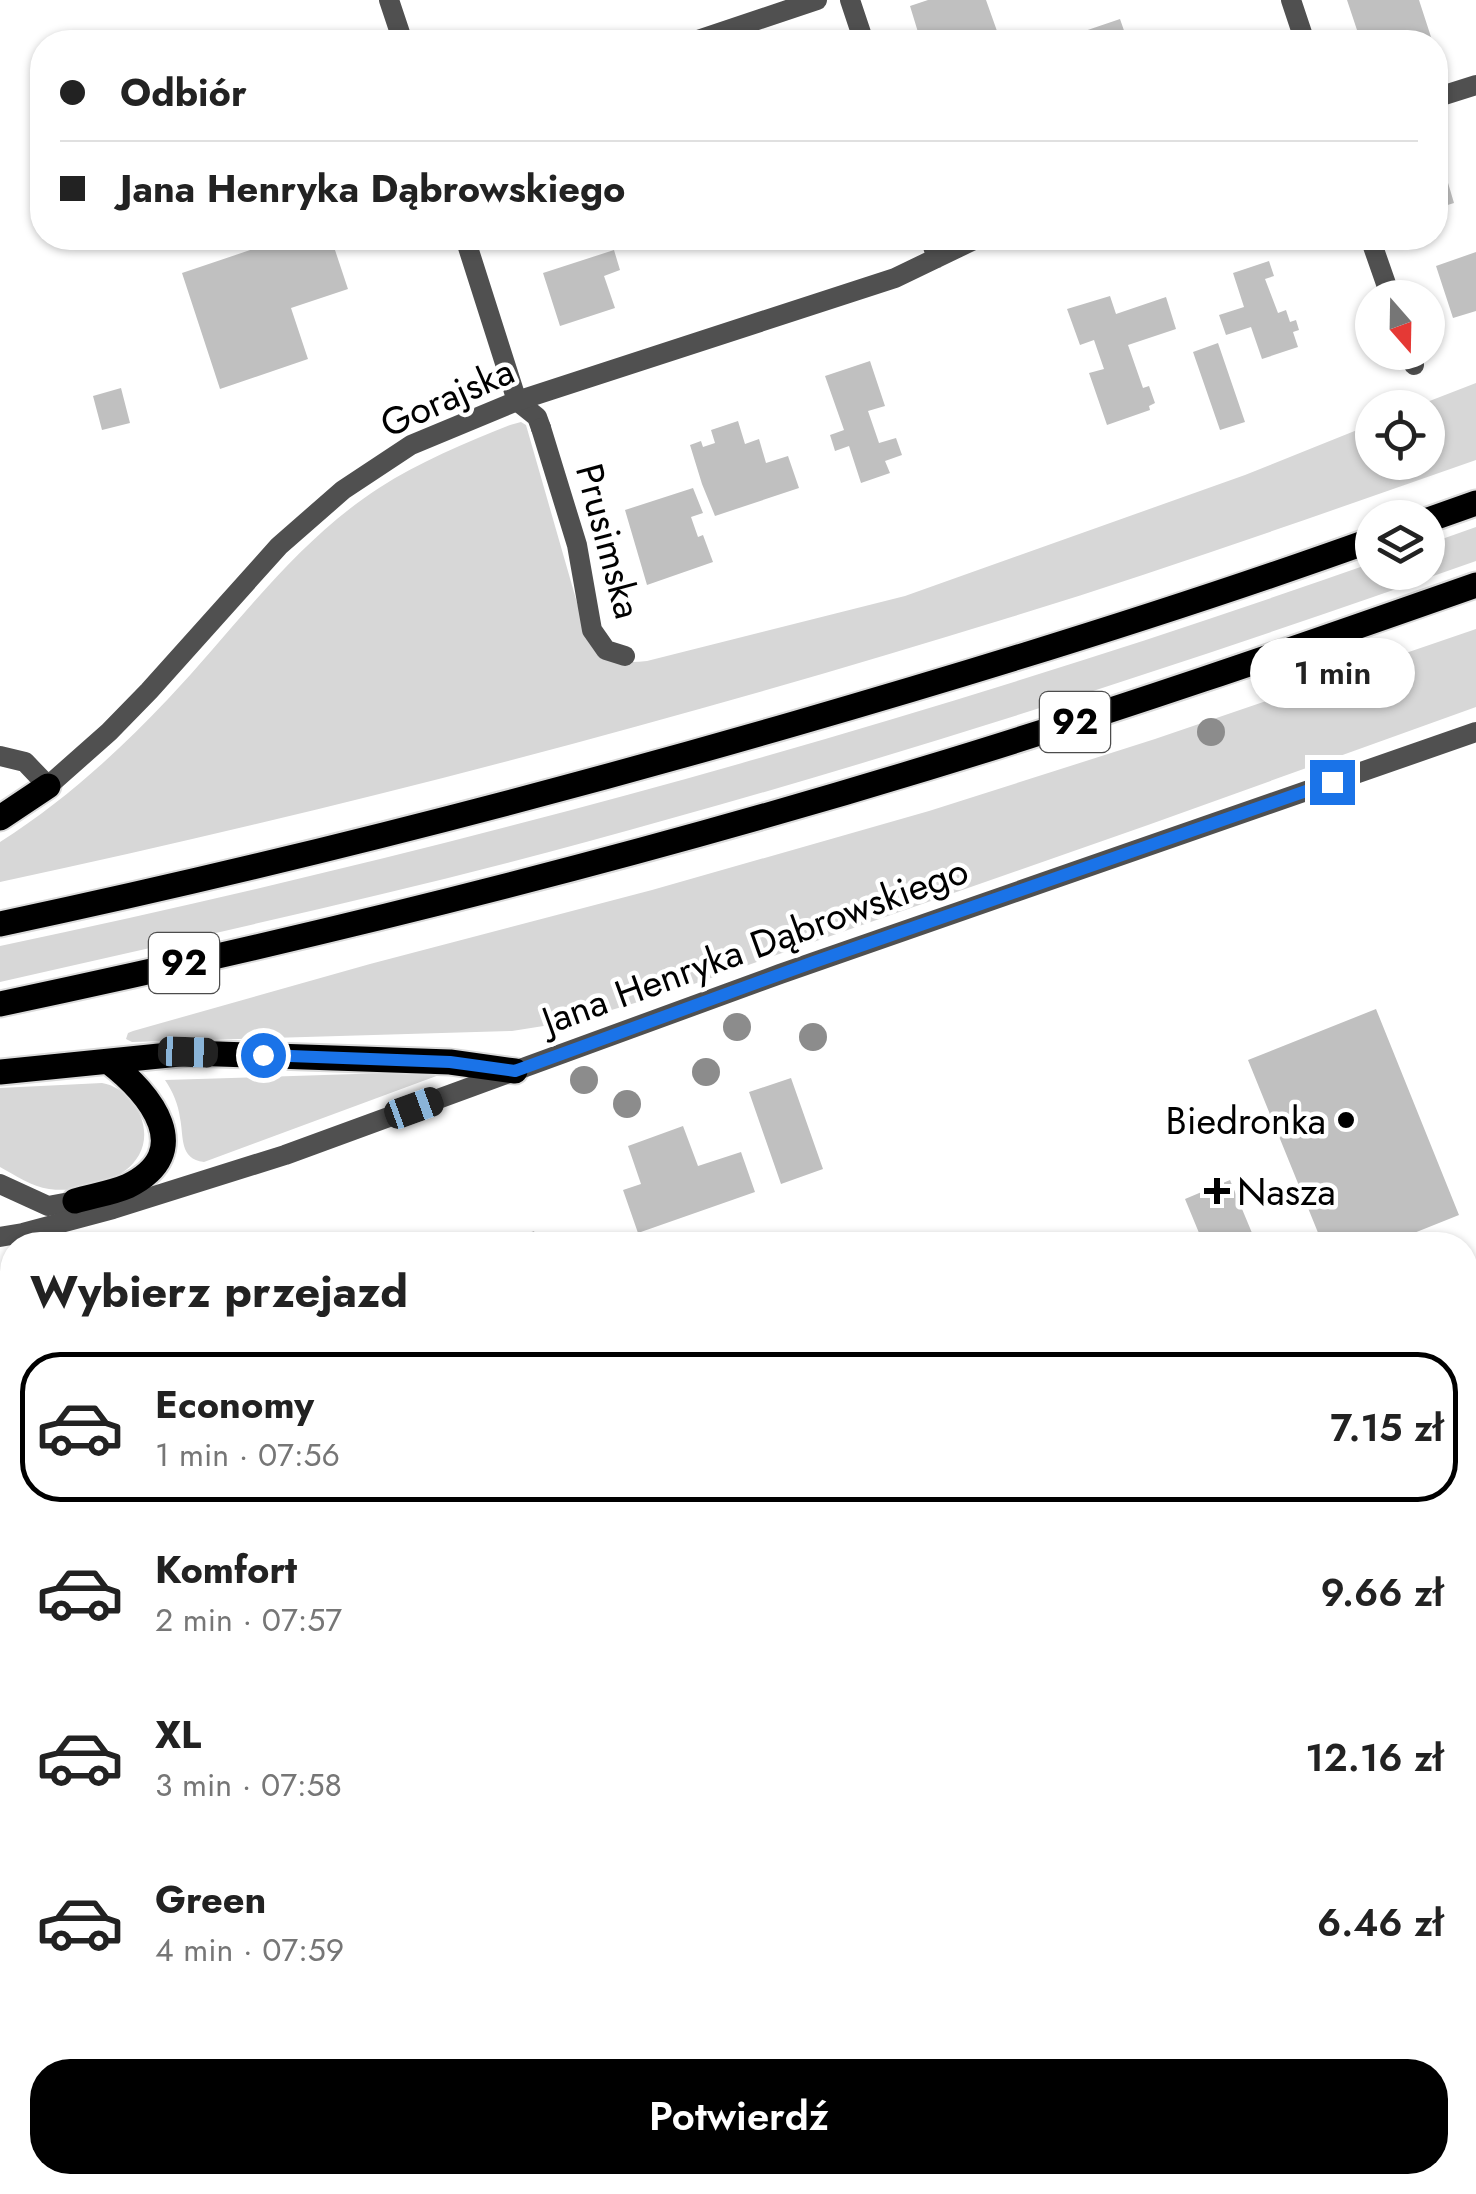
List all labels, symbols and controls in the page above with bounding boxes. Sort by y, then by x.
text: Odbiór [120,65,247,120]
text: Jana Henryka Dąbrowskiego [120,161,626,216]
north arrow [1355,280,1445,370]
map controls [1355,280,1445,590]
street label: Gorajska [371,343,523,451]
button: locate [1355,390,1445,480]
street label: Prusimska [562,457,656,625]
button: layers [1355,500,1445,590]
callout: 1 min [1250,637,1414,707]
text: 1 min [1294,650,1371,696]
road number: 92 [1040,692,1110,752]
route end [1310,760,1355,805]
street label: Jana Henryka Dąbrowskiego [530,842,976,1049]
road number: 92 [149,933,219,993]
route start [241,1033,286,1078]
car [157,1036,219,1068]
car [381,1084,447,1132]
place label: Biedronka [1166,1093,1326,1148]
marker: Biedronka [1335,1109,1357,1131]
place label: Nasza [1237,1164,1336,1219]
marker: Nasza [1206,1180,1228,1202]
text: Wybierz przejazd [30,1259,408,1324]
text: Economy [155,1377,314,1432]
icon: car [35,1382,125,1472]
text: 7.15 zł [1330,1400,1443,1455]
text: 1 min · 07:56 [155,1432,340,1478]
text: Komfort [155,1542,297,1597]
icon: car [35,1547,125,1637]
text: 9.66 zł [1320,1565,1443,1620]
text: 2 min · 07:57 [155,1597,342,1643]
text: XL [155,1707,201,1762]
icon: car [35,1712,125,1802]
text: 12.16 zł [1305,1730,1443,1785]
text: 3 min · 07:58 [155,1762,342,1808]
text: Green [155,1872,266,1927]
icon: car [35,1877,125,1967]
text: 6.46 zł [1317,1895,1443,1950]
text: 4 min · 07:59 [155,1927,344,1973]
button: Potwierdź [30,2059,1448,2174]

